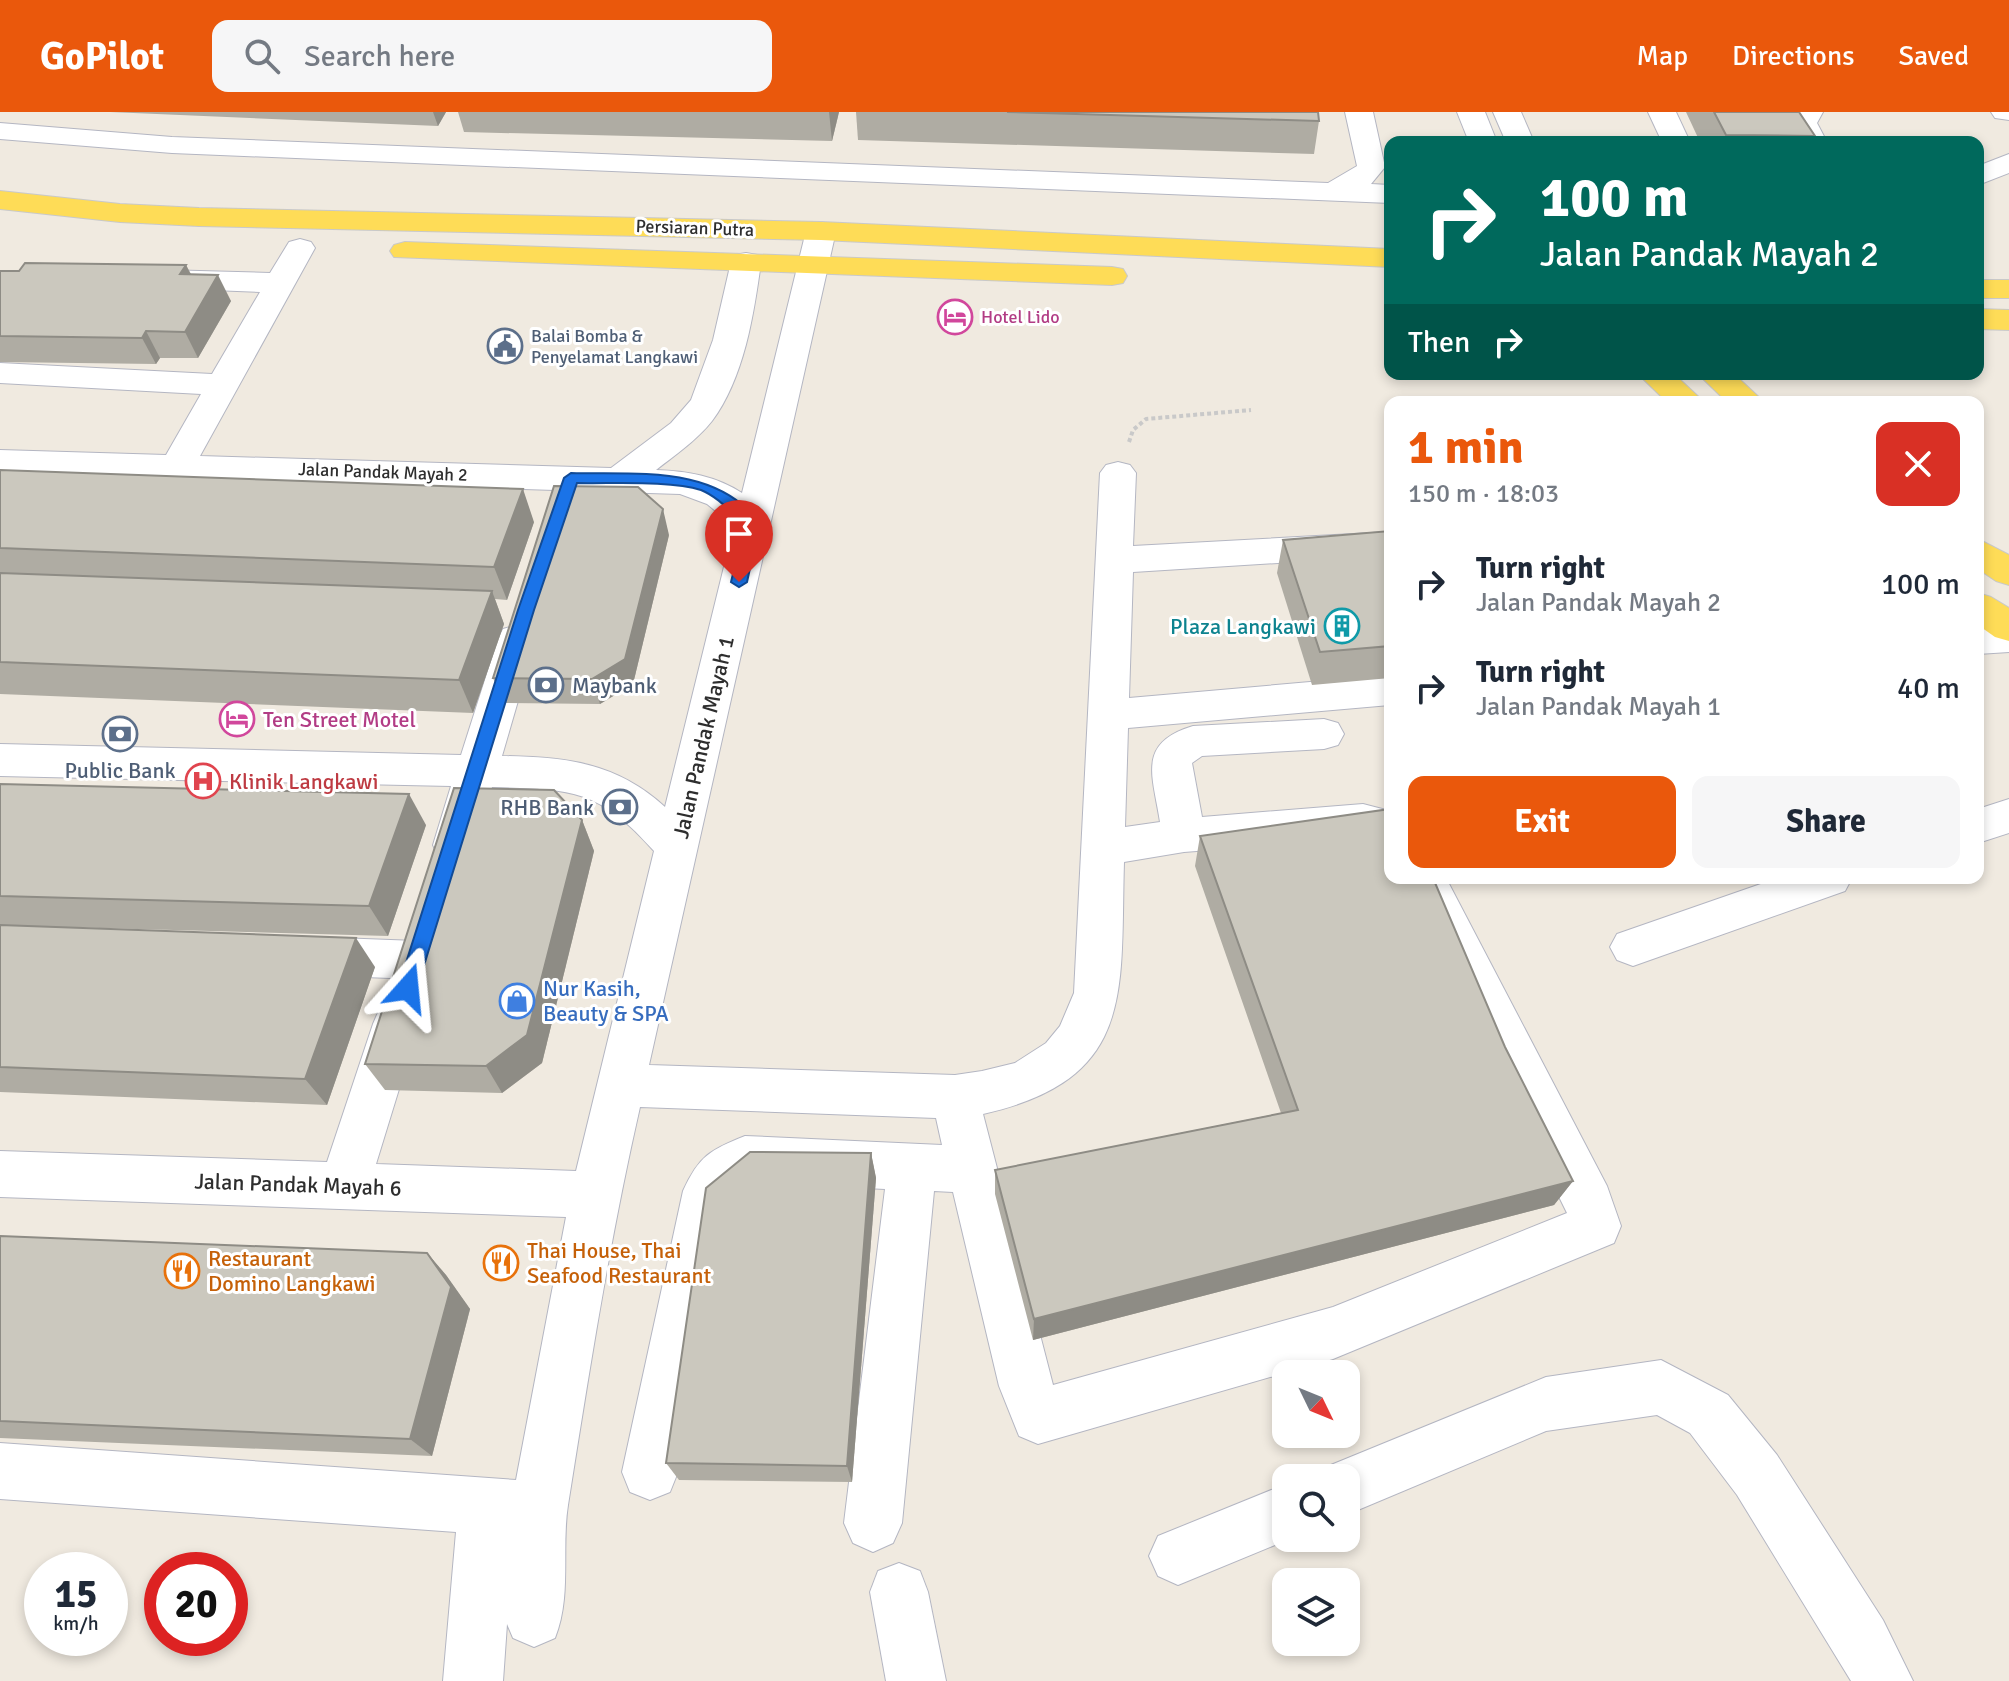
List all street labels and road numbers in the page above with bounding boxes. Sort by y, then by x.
street label: Persiaran Putra [635,215,755,241]
street label: Jalan Pandak Mayah 2 [298,458,468,486]
street label: Jalan Pandak Mayah 1 [667,633,740,841]
street label: Jalan Pandak Mayah 6 [194,1167,402,1202]

